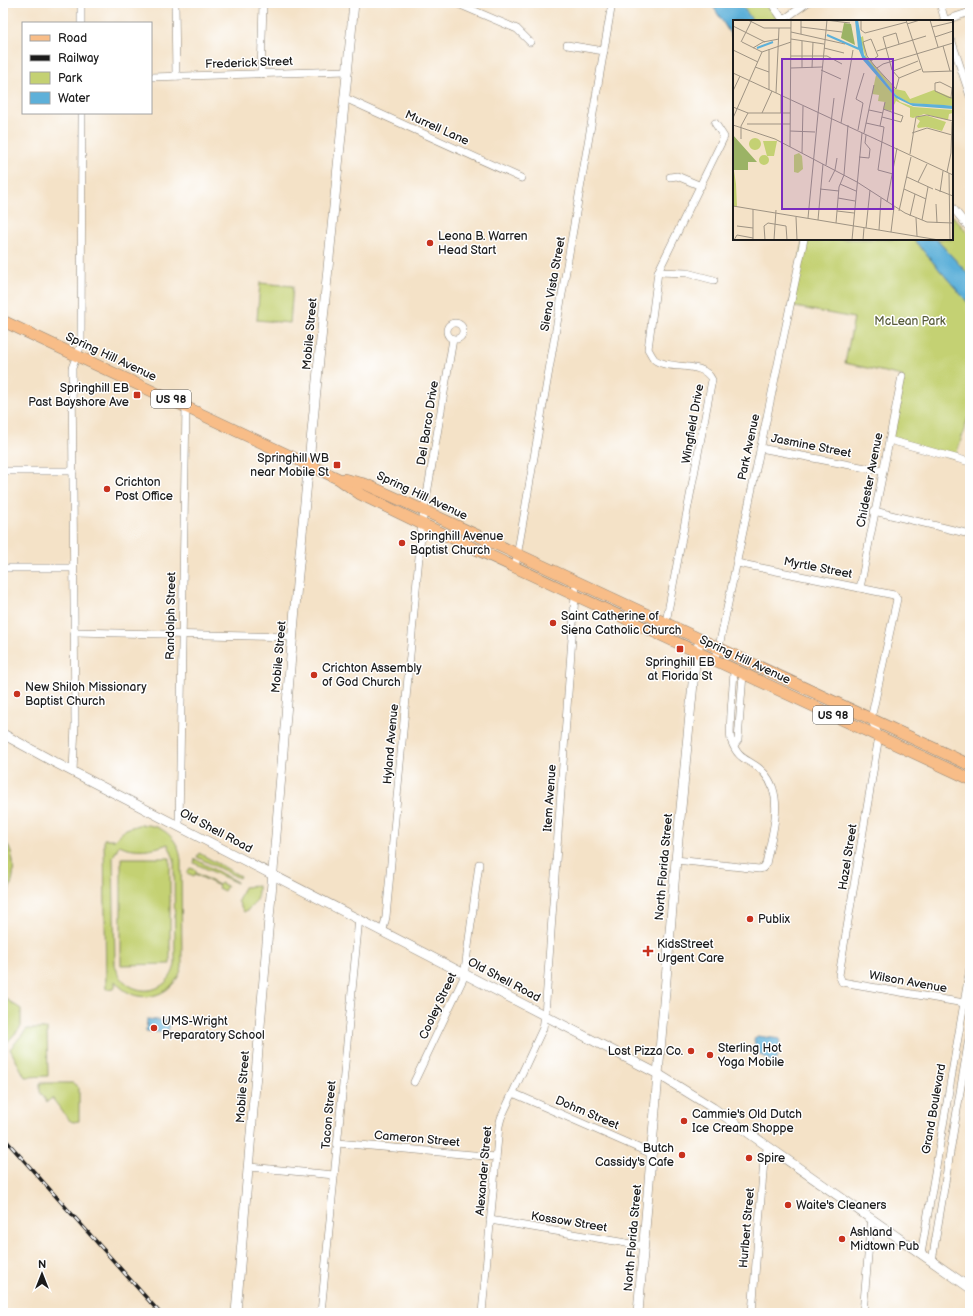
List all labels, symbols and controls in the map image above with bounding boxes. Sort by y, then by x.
inset map [733,20,953,240]
legend [22,22,152,114]
text: Road [58,31,87,46]
text: Railway [58,51,100,66]
street label: Frederick Street [205,54,293,72]
text: Park [58,71,82,86]
text: Water [58,91,90,106]
street label: Murrell Lane [403,107,471,149]
place label: Leona B. Warren Head Start [438,229,528,258]
street label: Siena Vista Street [537,235,569,333]
marker: Leona B. Warren Head Start [425,238,435,248]
street label: Mobile Street [299,297,321,371]
park label: McLean Park [874,314,946,329]
street label: Spring Hill Avenue [63,329,159,385]
street label: Del Barco Drive [414,380,442,466]
place label: Springhill EB Past Bayshore Ave [28,381,129,410]
street label: Wingfield Drive [679,383,707,465]
marker: Springhill EB Past Bayshore Ave [132,390,142,400]
road number: US 98 [151,390,191,408]
street label: Park Avenue [735,412,763,482]
street label: Jasmine Street [770,431,853,461]
street label: Chidester Avenue [853,431,887,529]
place label: Springhill WB near Mobile St [250,451,329,480]
marker: Springhill WB near Mobile St [332,460,342,470]
street label: Spring Hill Avenue [374,468,470,524]
place label: Crichton Post Office [115,475,173,504]
marker: Crichton Post Office [102,484,112,494]
place label: Springhill Avenue Baptist Church [410,529,503,558]
marker: Springhill Avenue Baptist Church [397,538,407,548]
street label: Myrtle Street [782,554,854,582]
street label: Randolph Street [163,572,179,660]
place label: Saint Catherine of Siena Catholic Church [561,609,682,638]
marker: Saint Catherine of Siena Catholic Church [548,618,558,628]
street label: Mobile Street [268,620,290,694]
street label: Spring Hill Avenue [697,632,793,688]
marker: Springhill EB at Florida St [675,644,685,654]
place label: Springhill EB at Florida St [645,655,715,684]
place label: Crichton Assembly of God Church [322,661,422,690]
marker: Crichton Assembly of God Church [309,670,319,680]
place label: New Shiloh Missionary Baptist Church [25,680,147,709]
marker: New Shiloh Missionary Baptist Church [12,689,22,699]
street label: Hyland Avenue [380,703,402,785]
road number: US 98 [813,706,853,724]
street label: Item Avenue [540,764,560,832]
street label: Old Shell Road [177,806,255,857]
street label: North Florida Street [652,813,676,921]
street label: Hazel Street [835,822,861,891]
place label: Publix [758,912,790,927]
marker: Publix [745,914,755,924]
place label: KidsStreet Urgent Care [657,937,724,966]
marker: KidsStreet Urgent Care [642,945,654,957]
street label: Old Shell Road [465,955,543,1006]
street label: Wilson Avenue [868,968,948,996]
street label: Cooley Street [416,970,460,1042]
place label: UMS-Wright Preparatory School [162,1014,265,1043]
marker: UMS-Wright Preparatory School [149,1023,159,1033]
place label: Sterling Hot Yoga Mobile [717,1041,784,1070]
place label: Lost Pizza Co. [608,1044,683,1059]
marker: Lost Pizza Co. [686,1046,696,1056]
street label: Mobile Street [233,1050,253,1124]
marker: Sterling Hot Yoga Mobile [705,1050,715,1060]
street label: Grand Boulevard [919,1063,949,1155]
street label: Tacon Street [319,1080,339,1150]
street label: Dohm Street [553,1093,621,1133]
place label: Cammie's Old Dutch Ice Cream Shoppe [692,1107,802,1136]
marker: Cammie's Old Dutch Ice Cream Shoppe [679,1116,689,1126]
street label: Alexander Street [473,1125,495,1216]
street label: Cameron Street [374,1128,461,1150]
place label: Butch Cassidy's Cafe [595,1141,674,1170]
marker: Butch Cassidy's Cafe [677,1150,687,1160]
place label: Spire [757,1151,785,1166]
marker: Spire [744,1153,754,1163]
street label: North Florida Street [621,1184,645,1292]
street label: Hurlbert Street [736,1187,758,1269]
place label: Waite's Cleaners [796,1198,887,1213]
marker: Waite's Cleaners [783,1200,793,1210]
street label: Kossow Street [530,1209,609,1235]
place label: Ashland Midtown Pub [850,1225,919,1254]
marker: Ashland Midtown Pub [837,1234,847,1244]
north arrow [22,1254,62,1294]
text: N [38,1258,46,1271]

